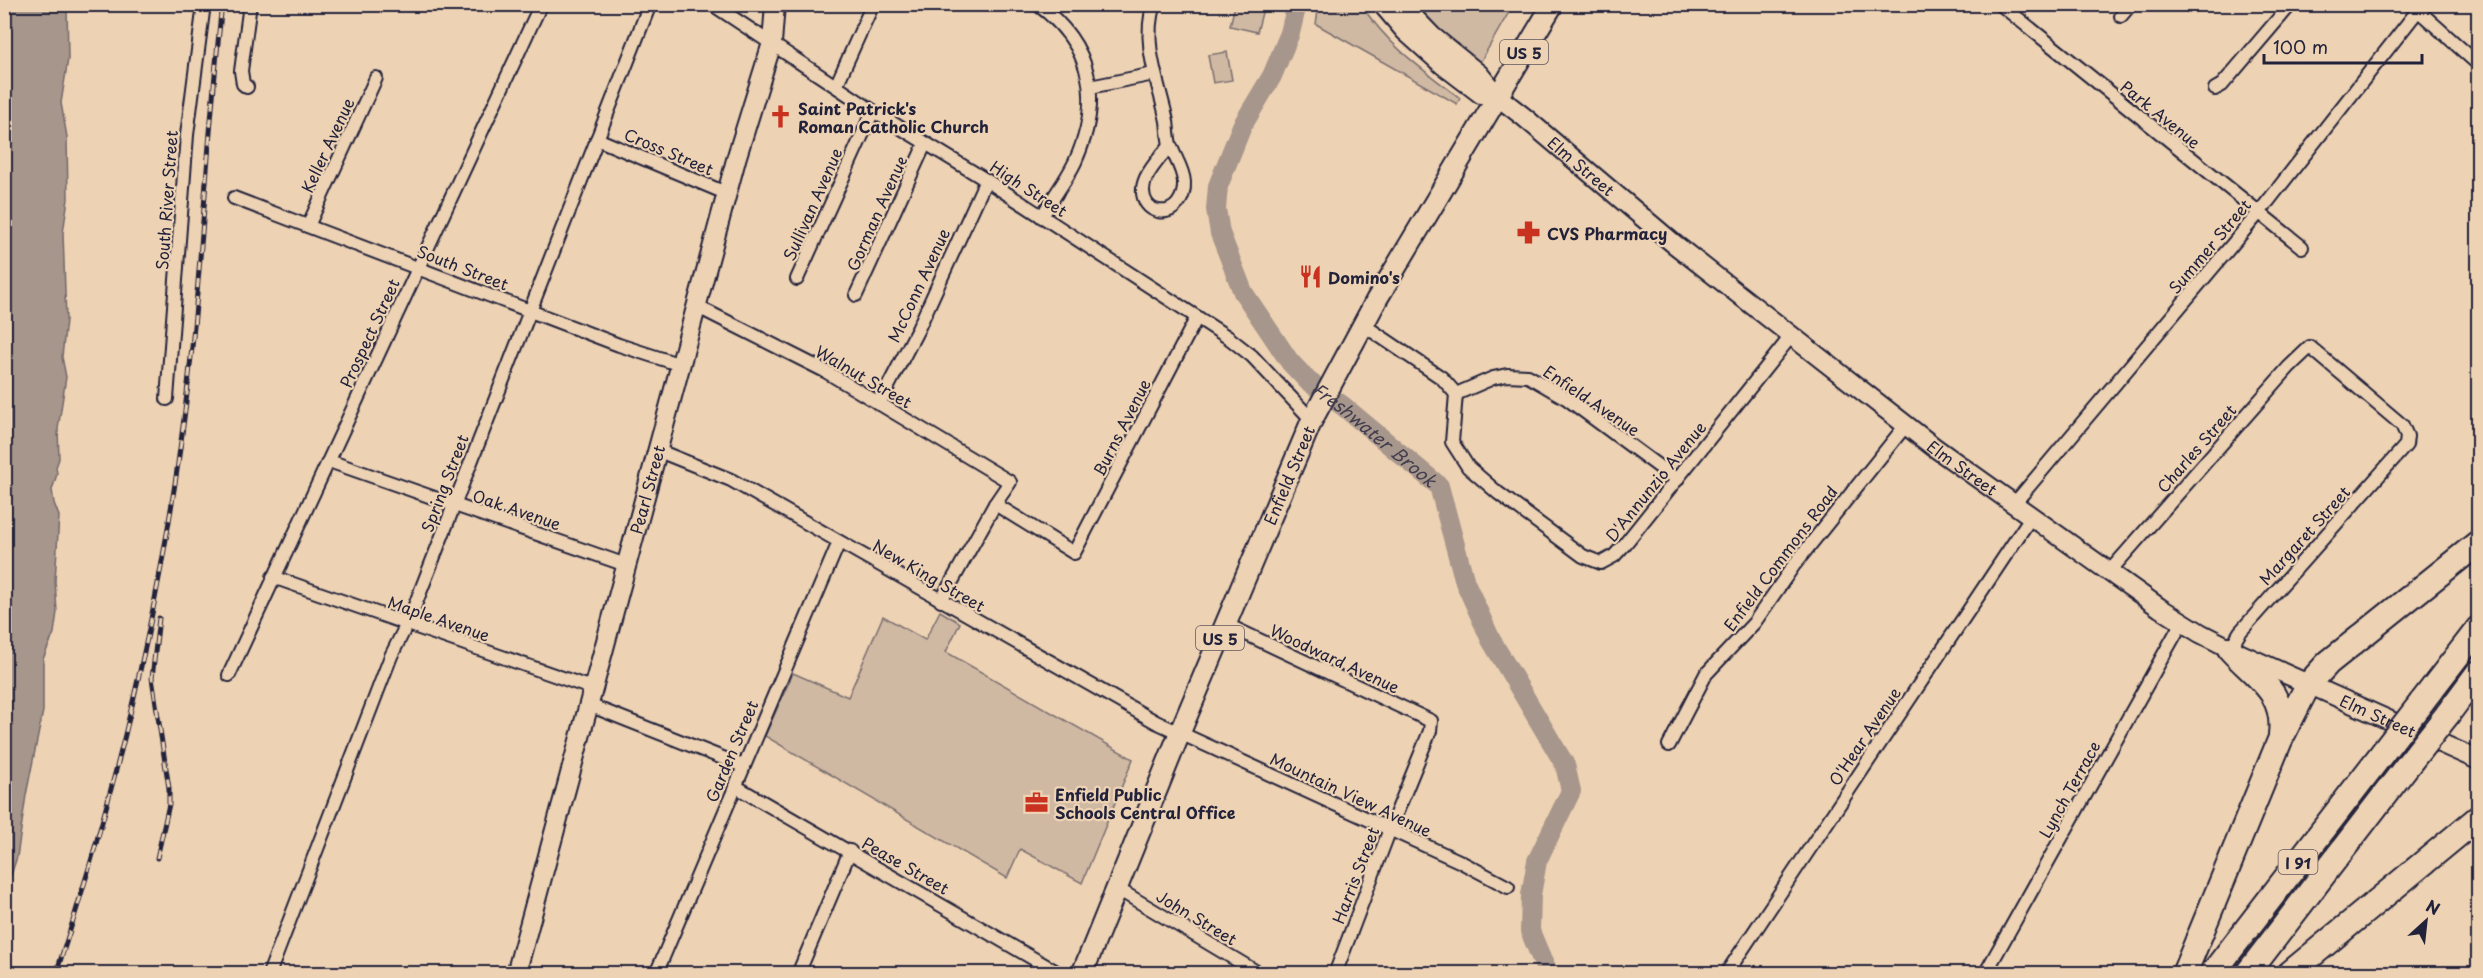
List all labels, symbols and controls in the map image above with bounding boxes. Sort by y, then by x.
scale bar [2264,27,2422,65]
text: 100 m [2273,33,2328,60]
road number: US 5 [1500,40,1548,64]
street label: Park Avenue [2116,74,2206,154]
street label: Keller Avenue [295,93,360,196]
place label: Saint Patrick's Roman Catholic Church [798,96,989,138]
church icon: Saint Patrick's Roman Catholic Church [767,104,793,130]
street label: Cross Street [621,121,718,181]
street label: South River Street [149,129,183,271]
street label: Elm Street [1543,130,1621,201]
street label: Sullivan Avenue [776,144,848,264]
street label: Gorman Avenue [840,151,912,275]
street label: High Street [986,154,1073,222]
street label: Summer Street [2162,193,2256,299]
pharmacy icon: CVS Pharmacy [1516,220,1542,246]
place label: CVS Pharmacy [1547,221,1667,245]
street label: McConn Avenue [881,224,955,346]
street label: South Street [414,239,513,296]
restaurant icon: Domino's [1297,264,1323,290]
place label: Domino's [1328,265,1400,289]
street label: Prospect Street [333,274,405,392]
street label: Walnut Street [811,339,917,414]
street label: Enfield Avenue [1539,359,1645,441]
street label: Burns Avenue [1086,374,1156,480]
water label: Freshwater Brook [1307,375,1444,493]
street label: Charles Street [2151,398,2242,497]
street label: D'Annunzio Avenue [1599,416,1711,546]
street label: Enfield Street [1257,421,1320,528]
street label: Spring Street [414,430,474,535]
street label: Elm Street [1922,434,2003,501]
street label: Pearl Street [623,442,671,537]
street label: Enfield Commons Road [1717,480,1843,636]
street label: Margaret Street [2253,480,2355,590]
street label: Oak Avenue [470,483,565,535]
street label: New King Street [868,533,990,617]
street label: Maple Avenue [385,589,493,647]
street label: Woodward Avenue [1266,617,1404,699]
road number: US 5 [1196,626,1244,650]
street label: O'Hear Avenue [1822,682,1906,790]
street label: Elm Street [2336,688,2421,743]
street label: Garden Street [699,696,763,806]
street label: Lynch Terrace [2032,736,2106,842]
street label: Mountain View Avenue [1266,746,1436,842]
place label: Enfield Public Schools Central Office [1055,782,1236,824]
office icon: Enfield Public Schools Central Office [1024,790,1050,816]
street label: Harris Street [1326,823,1385,927]
street label: Pease Street [858,830,954,900]
road number: I 91 [2278,850,2318,874]
street label: John Street [1152,884,1242,951]
north arrow [2396,891,2456,951]
text: N [2422,893,2444,920]

